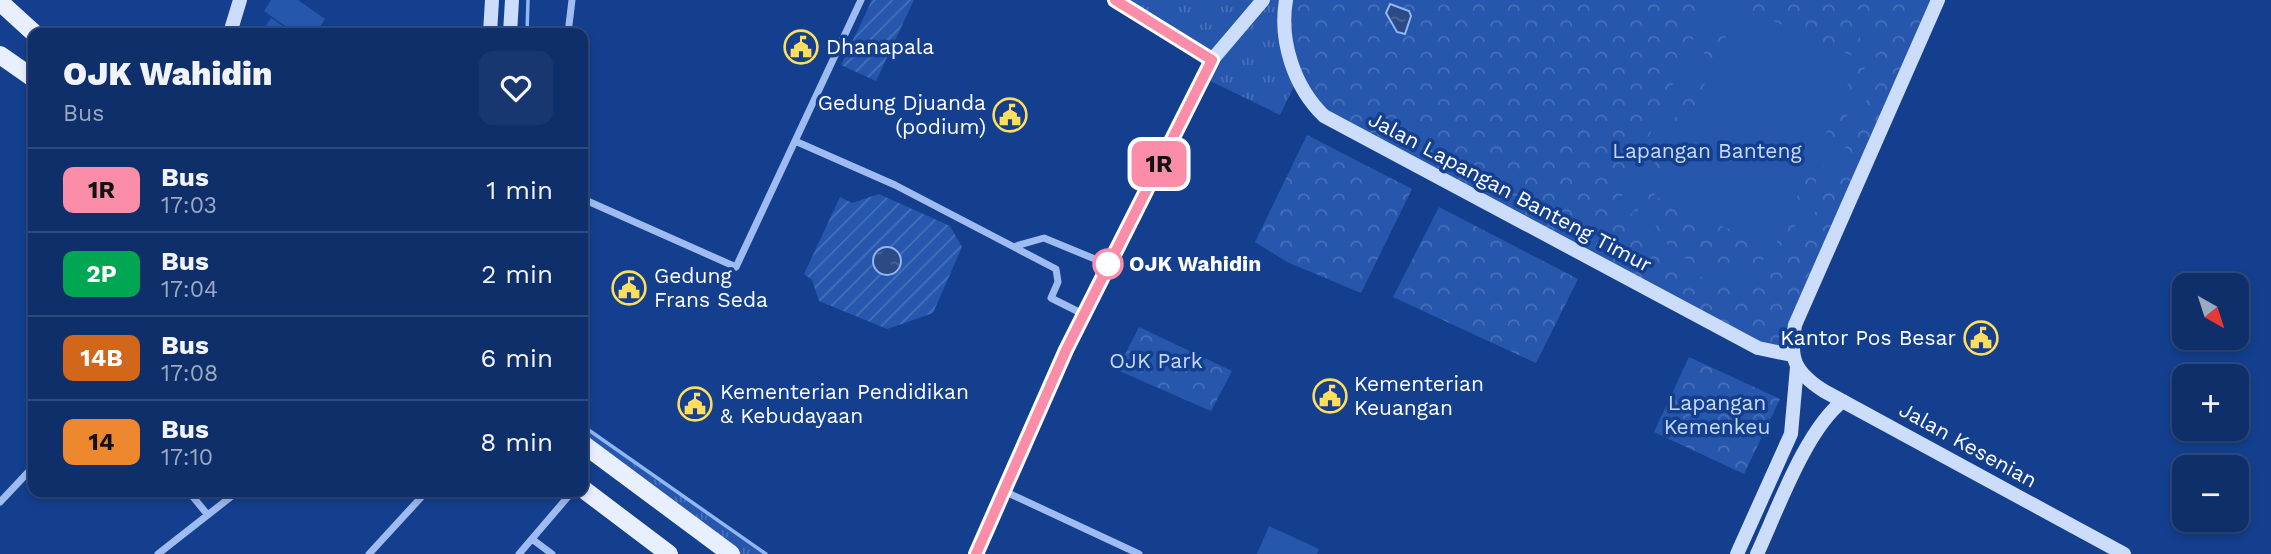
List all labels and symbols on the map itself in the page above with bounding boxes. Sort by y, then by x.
public building icon: Dhanapala [782,28,820,66]
place label: Dhanapala [826,34,934,59]
place label: Gedung Djuanda (podium) [818,90,986,139]
public building icon: Gedung Djuanda (podium) [991,96,1029,134]
street label: Jalan Lapangan Banteng Timur [1364,106,1657,277]
park label: Lapangan Banteng [1612,138,1802,163]
line badge: 1R [1128,141,1190,187]
marker: OJK Wahidin [1093,249,1123,279]
place label: OJK Wahidin [1129,251,1261,276]
place label: Gedung Frans Seda [654,263,768,312]
public building icon: Gedung Frans Seda [610,269,648,307]
north arrow [2172,273,2249,350]
public building icon: Kantor Pos Besar [1962,319,2000,357]
place label: Kantor Pos Besar [1780,325,1956,350]
park label: OJK Park [1109,348,1203,373]
place label: Kementerian Keuangan [1354,371,1484,420]
public building icon: Kementerian Keuangan [1311,377,1349,415]
place label: Kementerian Pendidikan & Kebudayaan [720,379,969,428]
public building icon: Kementerian Pendidikan & Kebudayaan [676,385,714,423]
park label: Lapangan Kemenkeu [1664,390,1770,439]
street label: Jalan Kesenian [1895,396,2041,493]

